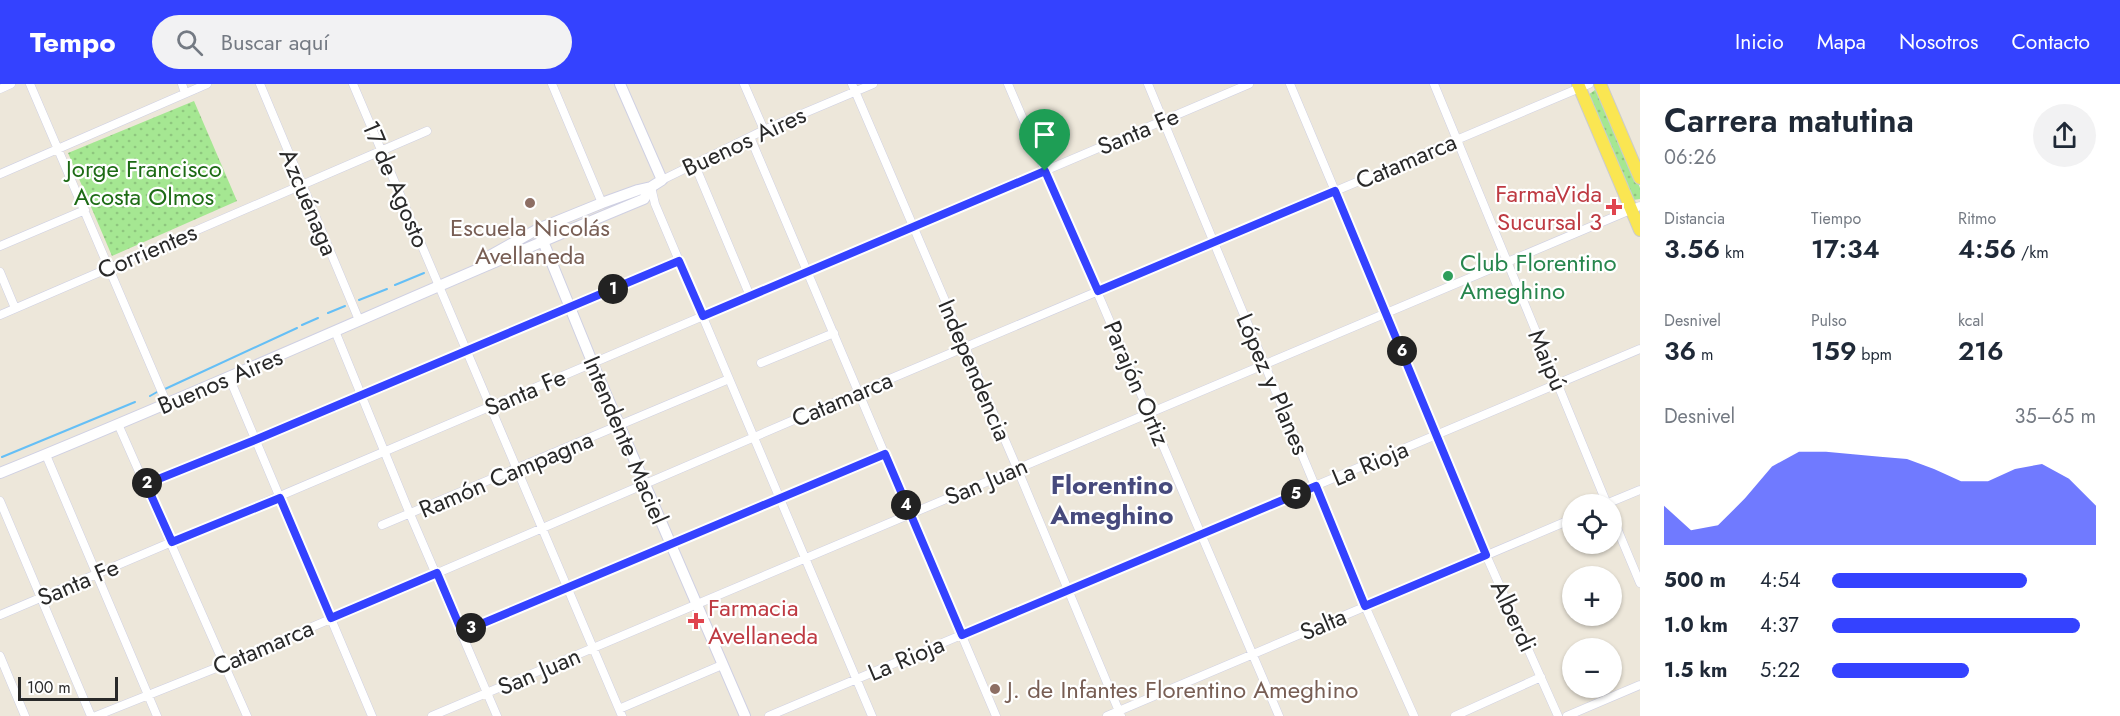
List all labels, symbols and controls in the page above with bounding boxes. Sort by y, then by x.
search box [152,15,572,69]
text: Tempo [30,22,116,63]
icon: search [173,26,206,59]
text: Buscar aquí [221,26,329,58]
text: Inicio [1735,27,1784,57]
text: Mapa [1817,27,1866,57]
text: Nosotros [1899,27,1978,57]
text: Contacto [2011,27,2090,57]
street label: Buenos Aires [676,97,812,185]
text: Carrera matutina [1664,97,1914,144]
street label: Santa Fe [1092,98,1184,164]
button: share [2033,104,2096,167]
pin [1019,109,1070,171]
street label: 17 de Agosto [354,115,438,253]
icon: arrive [1028,118,1061,151]
street label: Catamarca [1350,124,1462,198]
street label: Azcuénaga [271,143,347,261]
text: 06:26 [1664,143,1716,172]
park label: Jorge Francisco Acosta Olmos [63,151,222,214]
place label: FarmaVida Sucursal 3 [1495,176,1602,239]
marker: Escuela Nicolás Avellaneda [523,196,537,210]
marker: FarmaVida Sucursal 3 [1607,200,1621,214]
text: Distancia [1664,207,1725,230]
text: Tiempo [1811,207,1861,230]
text: Ritmo [1958,207,1996,230]
place label: Escuela Nicolás Avellaneda [450,210,610,273]
street label: Corrientes [92,214,202,288]
text: 3.56 [1664,230,1720,268]
text: 17:34 [1811,230,1880,268]
text: 4:56 [1958,230,2016,268]
text: km [1720,241,1744,264]
text: /km [2016,241,2049,264]
place label: Club Florentino Ameghino [1460,245,1617,308]
marker: Club Florentino Ameghino [1441,269,1455,283]
pin: 1 [598,274,628,304]
text: 1 [609,277,617,300]
street label: Independencia [929,294,1021,446]
street label: López y Planes [1228,308,1318,460]
text: Desnivel [1664,309,1721,332]
text: Pulso [1811,309,1847,332]
text: kcal [1958,309,1984,332]
street label: Parajón Ortiz [1095,315,1179,451]
street label: Maipú [1519,324,1577,396]
text: 36 [1664,332,1696,370]
text: 159 [1811,332,1857,370]
text: 216 [1958,332,2004,370]
pin: 6 [1387,336,1417,366]
street label: Buenos Aires [152,339,288,423]
text: 6 [1397,339,1407,362]
text: m [1696,343,1713,366]
text: bpm [1857,343,1892,366]
street label: Intendente Maciel [575,350,677,530]
street label: Santa Fe [479,359,571,425]
street label: Catamarca [786,362,898,436]
text: Desnivel [1664,402,1735,431]
text: 35–65 m [2015,402,2096,431]
street label: Ramón Campagna [413,421,599,527]
street label: La Rioja [1326,431,1414,495]
street label: San Juan [939,448,1033,514]
district label: Florentino Ameghino [1049,466,1174,534]
pin: 2 [132,468,162,498]
text: 2 [142,471,152,494]
pin: 5 [1281,479,1311,509]
text: 5 [1291,482,1301,505]
pin: 4 [891,490,921,520]
text: 4 [900,493,912,516]
map controls [1562,494,1622,698]
button: locate [1562,494,1622,554]
street label: Santa Fe [32,549,124,615]
button: + [1562,566,1622,626]
text: 500 m [1664,566,1726,595]
text: 4:54 [1760,566,1801,595]
street label: Alberdi [1482,574,1546,658]
place label: Farmacia Avellaneda [708,590,818,653]
street label: Salta [1294,599,1352,649]
street label: Catamarca [207,610,319,684]
text: 1.0 km [1664,611,1728,640]
text: 4:37 [1760,611,1799,640]
pin: 3 [456,613,486,643]
marker: Farmacia Avellaneda [689,614,703,628]
text: 3 [466,616,476,639]
street label: La Rioja [862,626,950,690]
street label: San Juan [492,638,586,704]
button: − [1562,638,1622,698]
text: 1.5 km [1664,656,1727,685]
text: 5:22 [1760,656,1800,685]
place label: J. de Infantes Florentino Ameghino [1004,672,1358,707]
scale bar [18,674,118,702]
text: 100 m [27,676,71,699]
marker: J. de Infantes Florentino Ameghino [988,682,1002,696]

